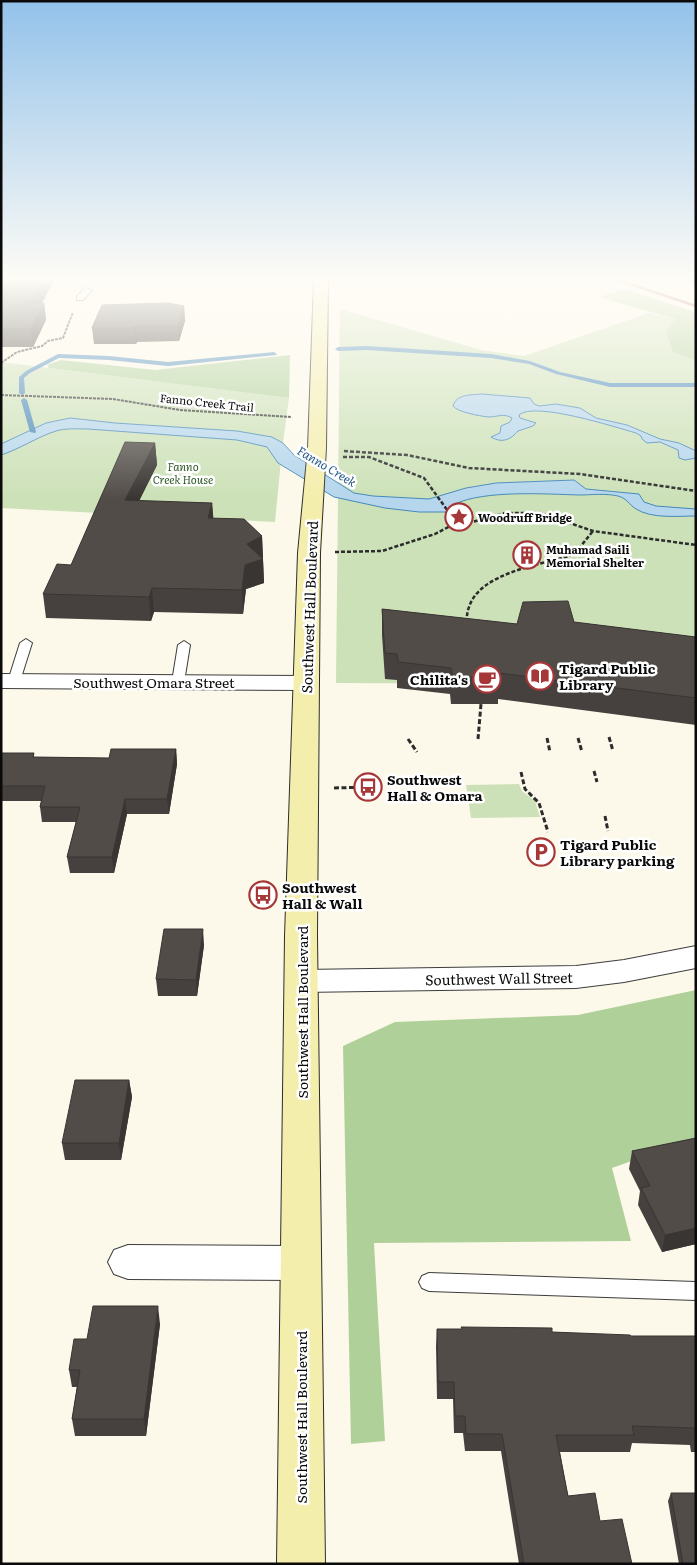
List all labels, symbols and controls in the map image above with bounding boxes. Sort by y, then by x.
street label: Fanno Creek Trail [159,389,255,415]
water label: Fanno Creek [294,441,360,491]
park label: Fanno Creek House [153,458,213,487]
place icon: Woodruff Bridge [444,502,474,532]
place label: Woodruff Bridge [478,509,572,525]
street label: Southwest Hall Boulevard [296,520,322,694]
building icon: Muhamad Saili Memorial Shelter [512,540,542,570]
place label: Muhamad Saili Memorial Shelter [546,541,644,570]
place label: Tigard Public Library [559,658,656,694]
library icon: Tigard Public Library [525,661,555,691]
cafe icon: Chilita's [472,664,502,694]
place label: Chilita's [410,669,468,689]
street label: Southwest Omara Street [73,672,235,692]
place label: Southwest Hall & Omara [387,769,484,805]
bus stop icon: Southwest Hall & Omara [353,772,383,802]
place label: Tigard Public Library parking [560,834,675,870]
parking icon: Tigard Public Library parking [526,837,556,867]
place label: Southwest Hall & Wall [282,877,363,913]
bus stop icon: Southwest Hall & Wall [248,880,278,910]
street label: Southwest Hall Boulevard [292,925,312,1098]
street label: Southwest Wall Street [425,967,573,989]
street label: Southwest Hall Boulevard [291,1330,311,1503]

